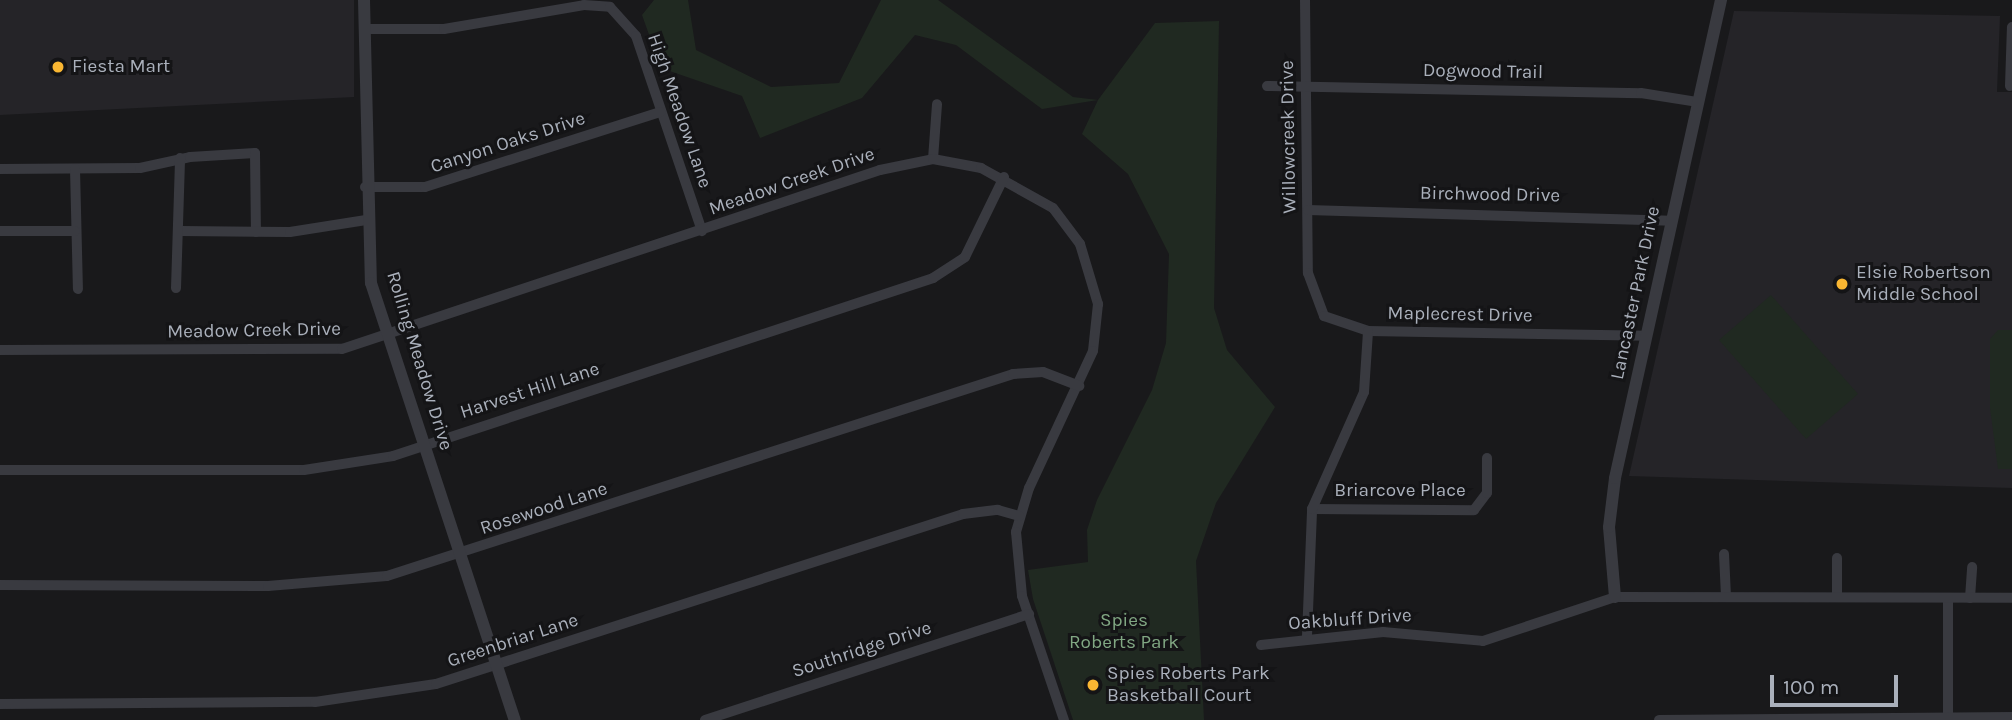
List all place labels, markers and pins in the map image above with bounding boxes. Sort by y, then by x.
place label: Fiesta Mart [72,56,170,78]
marker: Fiesta Mart [50,59,66,75]
place label: Elsie Robertson Middle School [1856,262,1991,306]
marker: Elsie Robertson Middle School [1834,276,1850,292]
place label: Spies Roberts Park Basketball Court [1107,663,1270,707]
marker: Spies Roberts Park Basketball Court [1085,677,1101,693]

